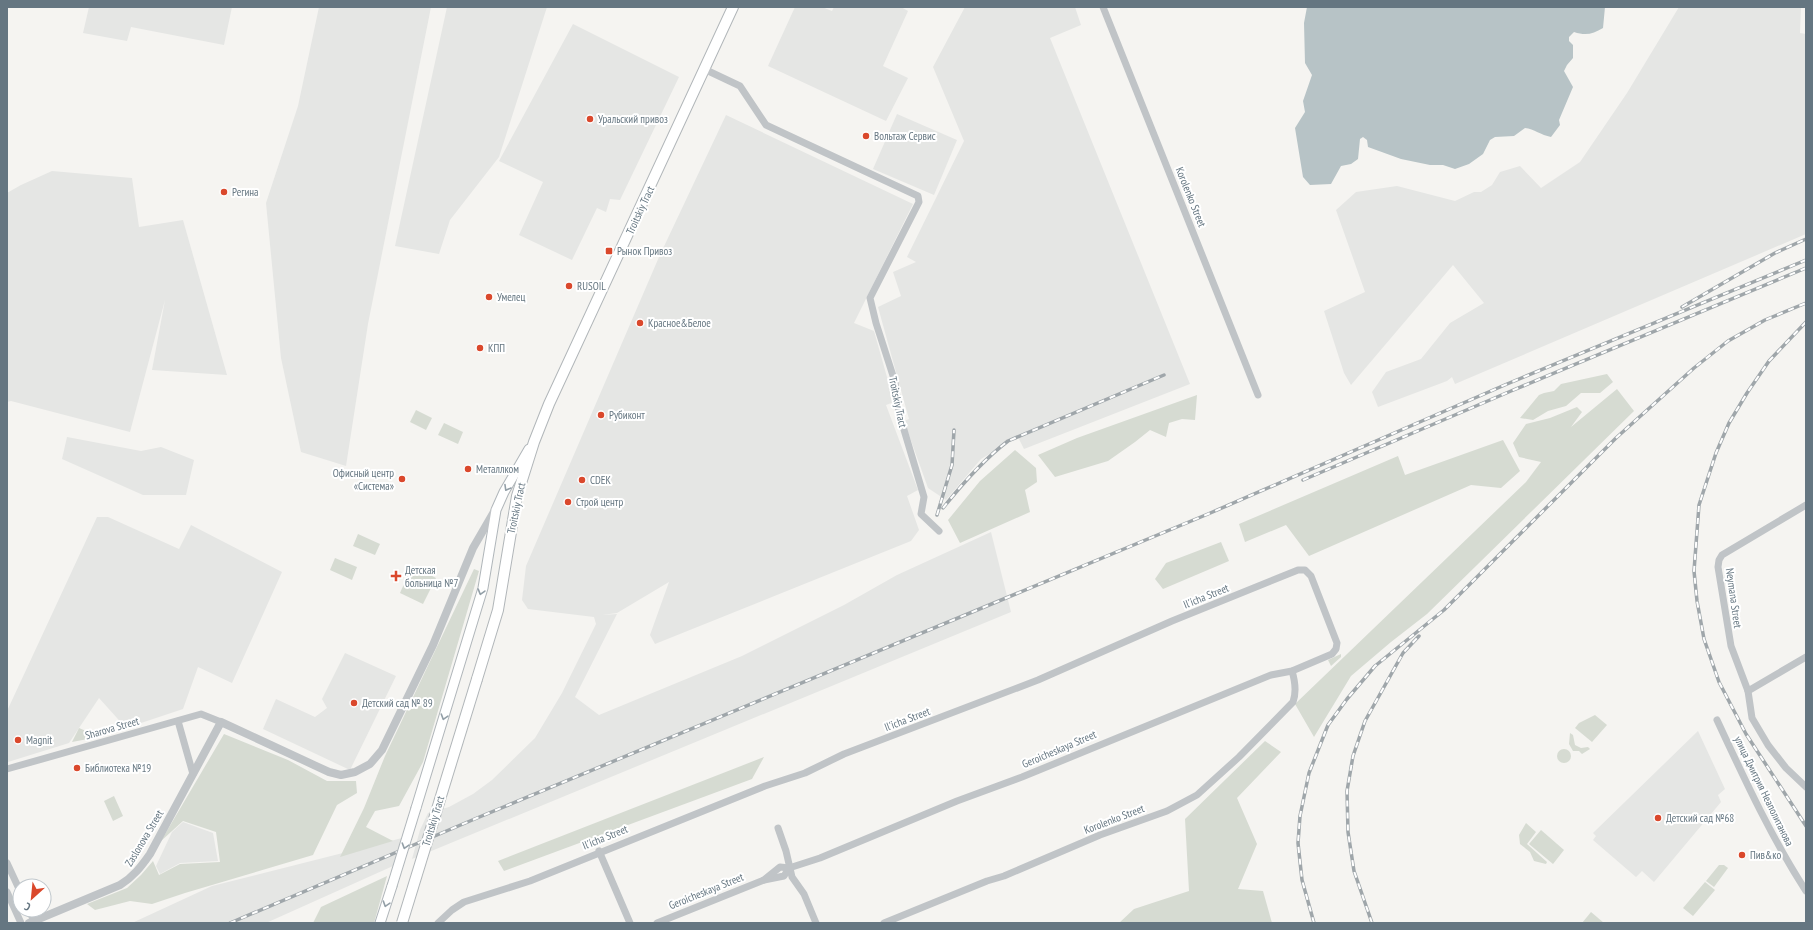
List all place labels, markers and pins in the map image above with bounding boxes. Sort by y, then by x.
place label: Уральский привоз [598,112,668,126]
marker: Уральский привоз [585,114,595,124]
place label: Вольтаж Сервис [874,129,936,143]
marker: Вольтаж Сервис [861,131,871,141]
place label: Регина [232,185,258,199]
marker: Регина [219,187,229,197]
place label: Рынок Привоз [617,244,672,258]
marker: Рынок Привоз [604,246,614,256]
place label: RUSOIL [577,279,606,293]
marker: RUSOIL [564,281,574,291]
place label: Умелец [497,290,526,304]
marker: Умелец [484,292,494,302]
place label: Красное&Белое [648,316,711,330]
marker: Красное&Белое [635,318,645,328]
place label: КПП [488,341,505,355]
marker: КПП [475,343,485,353]
place label: Рубиконт [609,408,645,422]
marker: Рубиконт [596,410,606,420]
place label: Металлком [476,462,519,476]
marker: Металлком [463,464,473,474]
place label: Офисный центр «Система» [333,466,394,493]
place label: CDEK [590,473,612,487]
marker: Офисный центр «Система» [397,474,407,484]
marker: CDEK [577,475,587,485]
place label: Строй центр [576,495,623,509]
marker: Строй центр [563,497,573,507]
place label: Детская больница №7 [405,563,458,590]
marker: Детская больница №7 [390,570,402,582]
place label: Детский сад № 89 [362,696,433,710]
marker: Детский сад № 89 [349,698,359,708]
place label: Magnit [26,733,52,747]
marker: Magnit [13,735,23,745]
place label: Библиотека №19 [85,761,151,775]
marker: Библиотека №19 [72,763,82,773]
place label: Детский сад №68 [1666,811,1734,825]
marker: Детский сад №68 [1653,813,1663,823]
place label: Пив&ко [1750,848,1781,862]
marker: Пив&ко [1737,850,1747,860]

